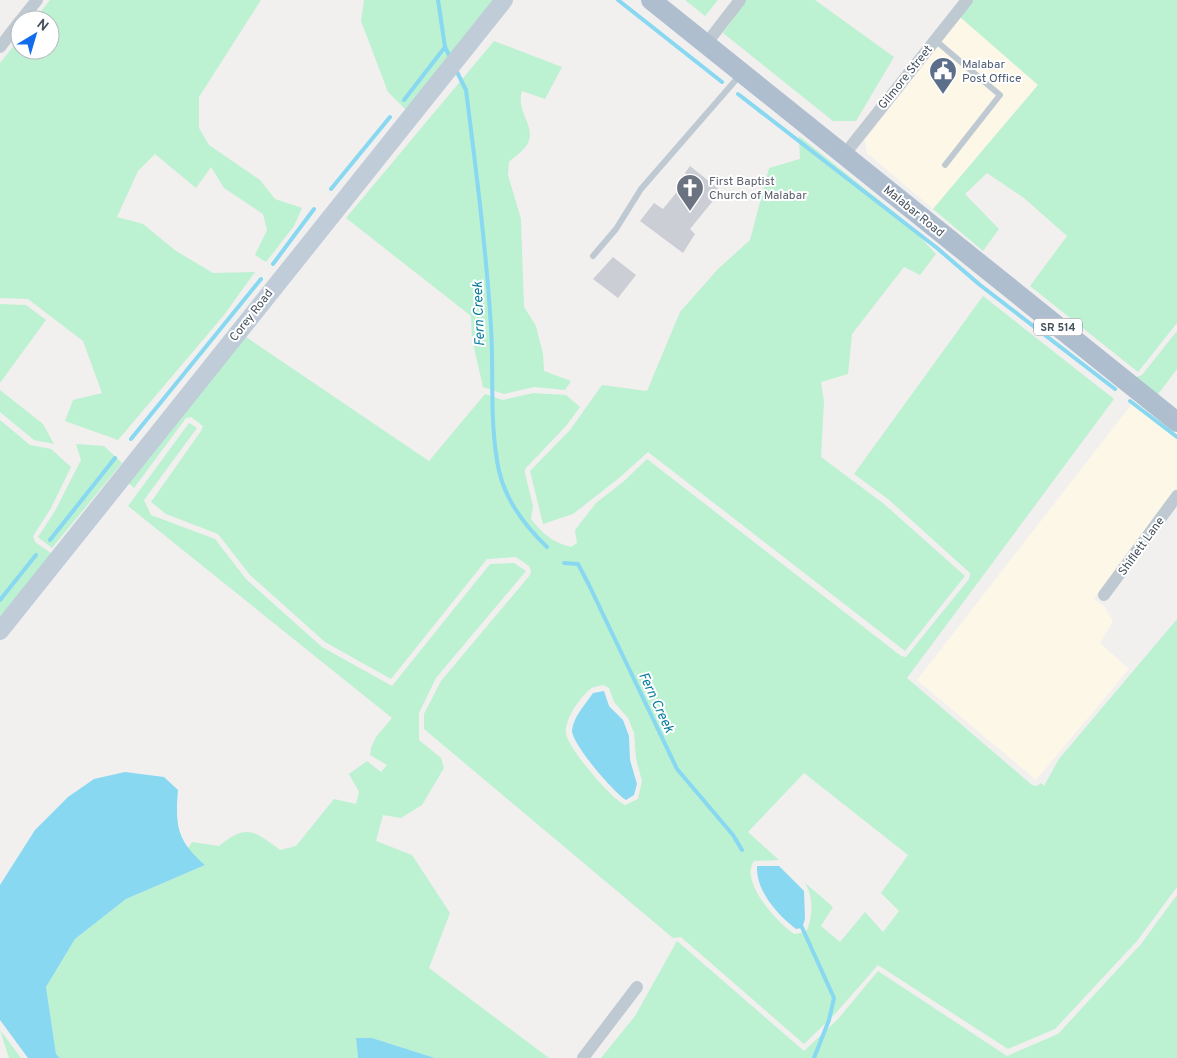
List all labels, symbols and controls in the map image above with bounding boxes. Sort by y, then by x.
north arrow [10,10,60,60]
text: N [33,16,51,36]
street label: Gilmore Street [875,42,937,113]
public building icon: Malabar Post Office [928,56,958,95]
place label: Malabar Post Office [962,57,1022,87]
church icon: First Baptist Church of Malabar [675,173,705,212]
place label: First Baptist Church of Malabar [709,174,807,204]
street label: Malabar Road [880,182,947,241]
water label: Fern Creek [470,280,489,347]
street label: Corey Road [226,286,277,345]
road number: SR 514 [1034,318,1082,336]
street label: Shiflett Lane [1115,514,1168,579]
water label: Fern Creek [634,670,677,737]

